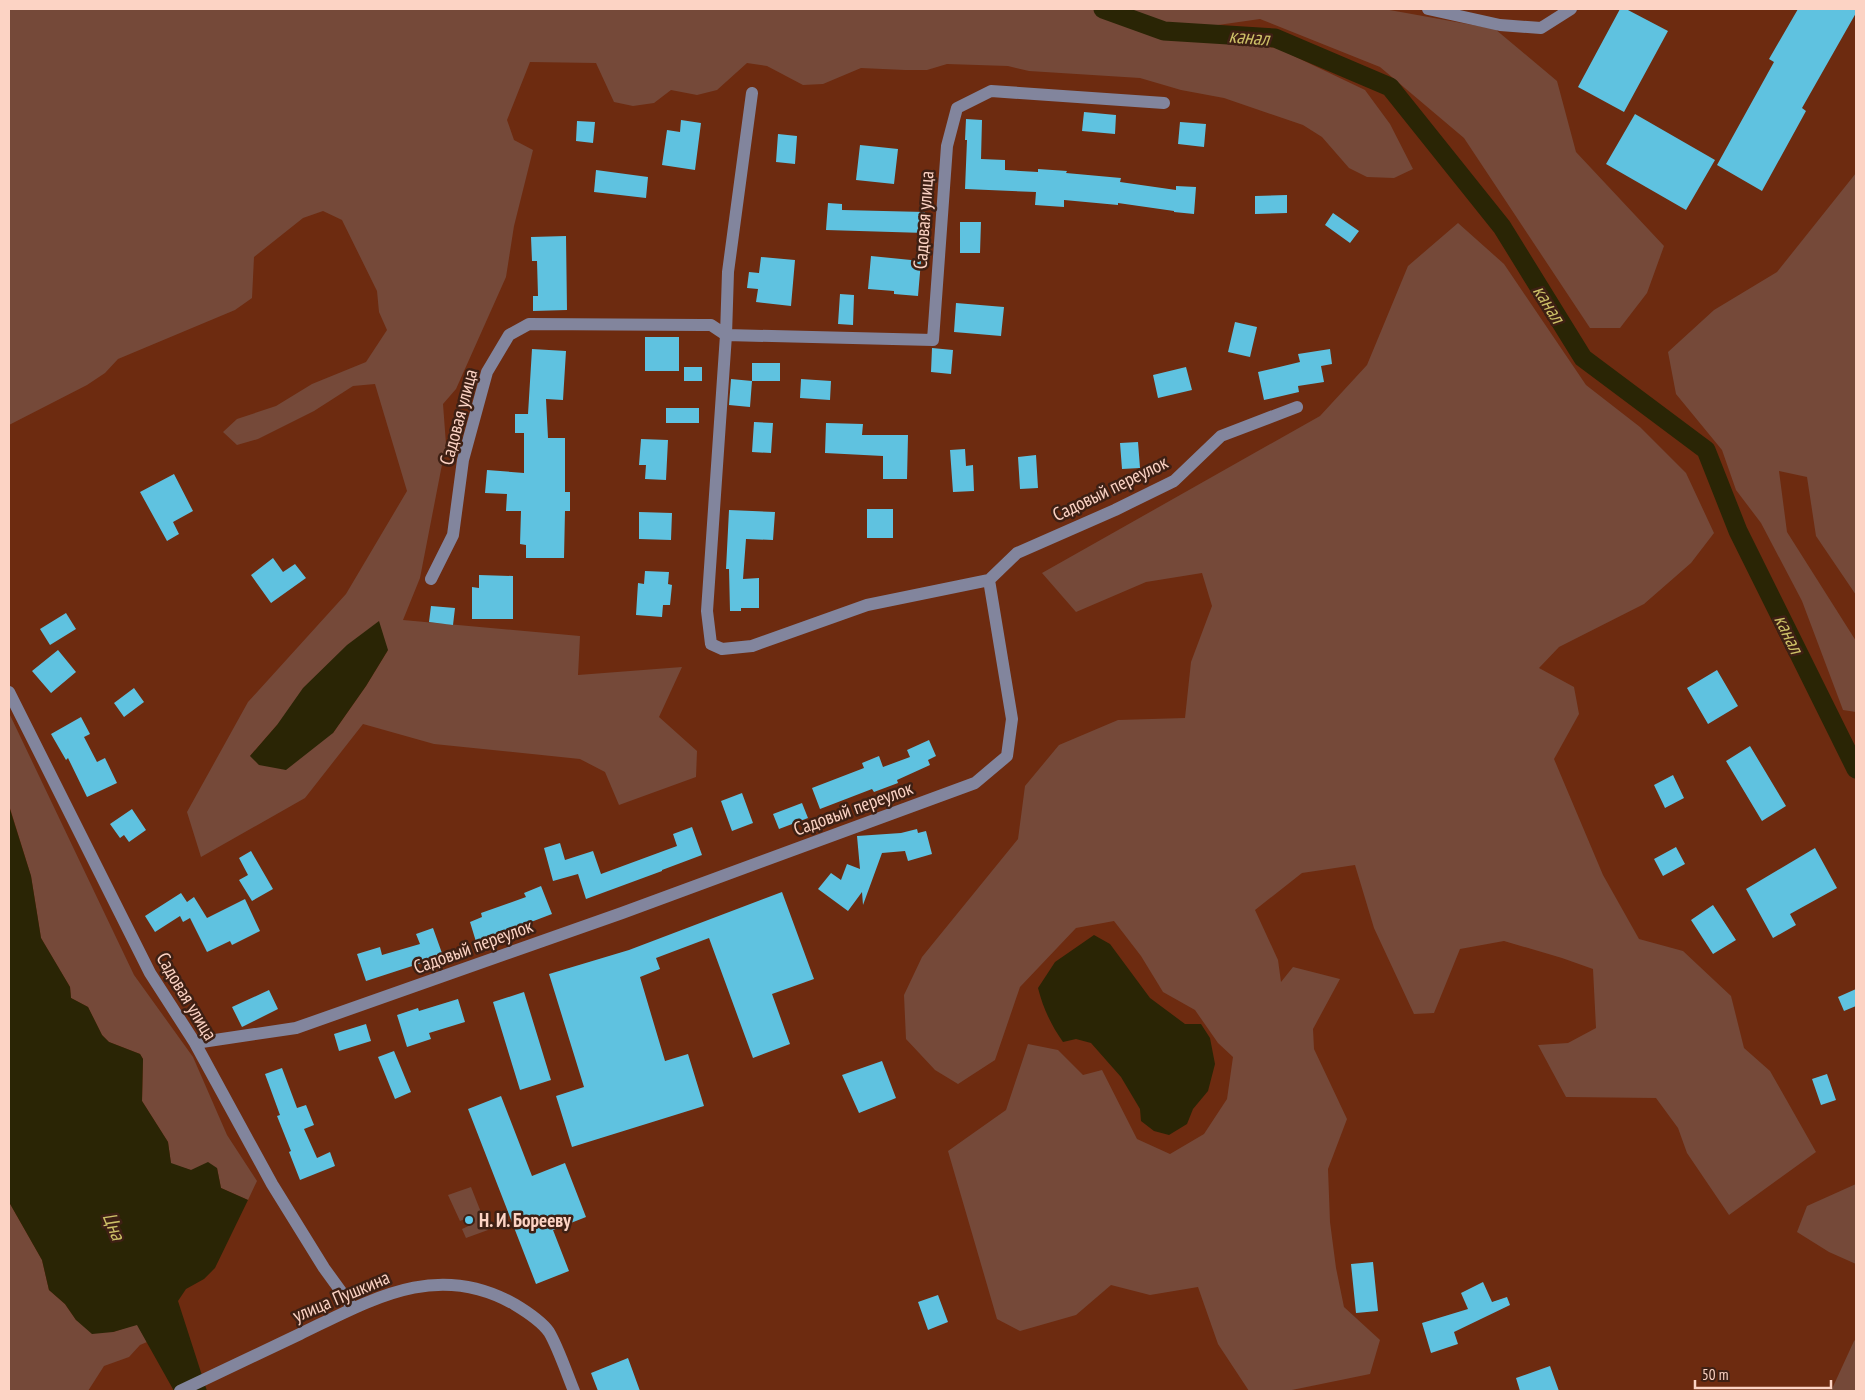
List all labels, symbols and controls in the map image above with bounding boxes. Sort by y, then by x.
water label: канал [1228,22,1272,52]
street label: Садовая улица [908,170,938,270]
water label: канал [1527,280,1572,330]
street label: Садовая улица [434,366,482,468]
street label: Садовый переулок [1048,449,1172,526]
water label: канал [1768,610,1810,660]
street label: Садовый переулок [790,775,917,841]
street label: Садовый переулок [410,913,537,979]
street label: Садовая улица [151,948,223,1044]
water label: Цна [97,1208,132,1245]
place label: Н. И. Борееву [479,1208,571,1232]
marker: Н. И. Борееву [463,1214,475,1226]
street label: улица Пушкина [289,1265,393,1327]
scale bar [1695,1358,1831,1390]
text: 50 m [1702,1365,1728,1384]

